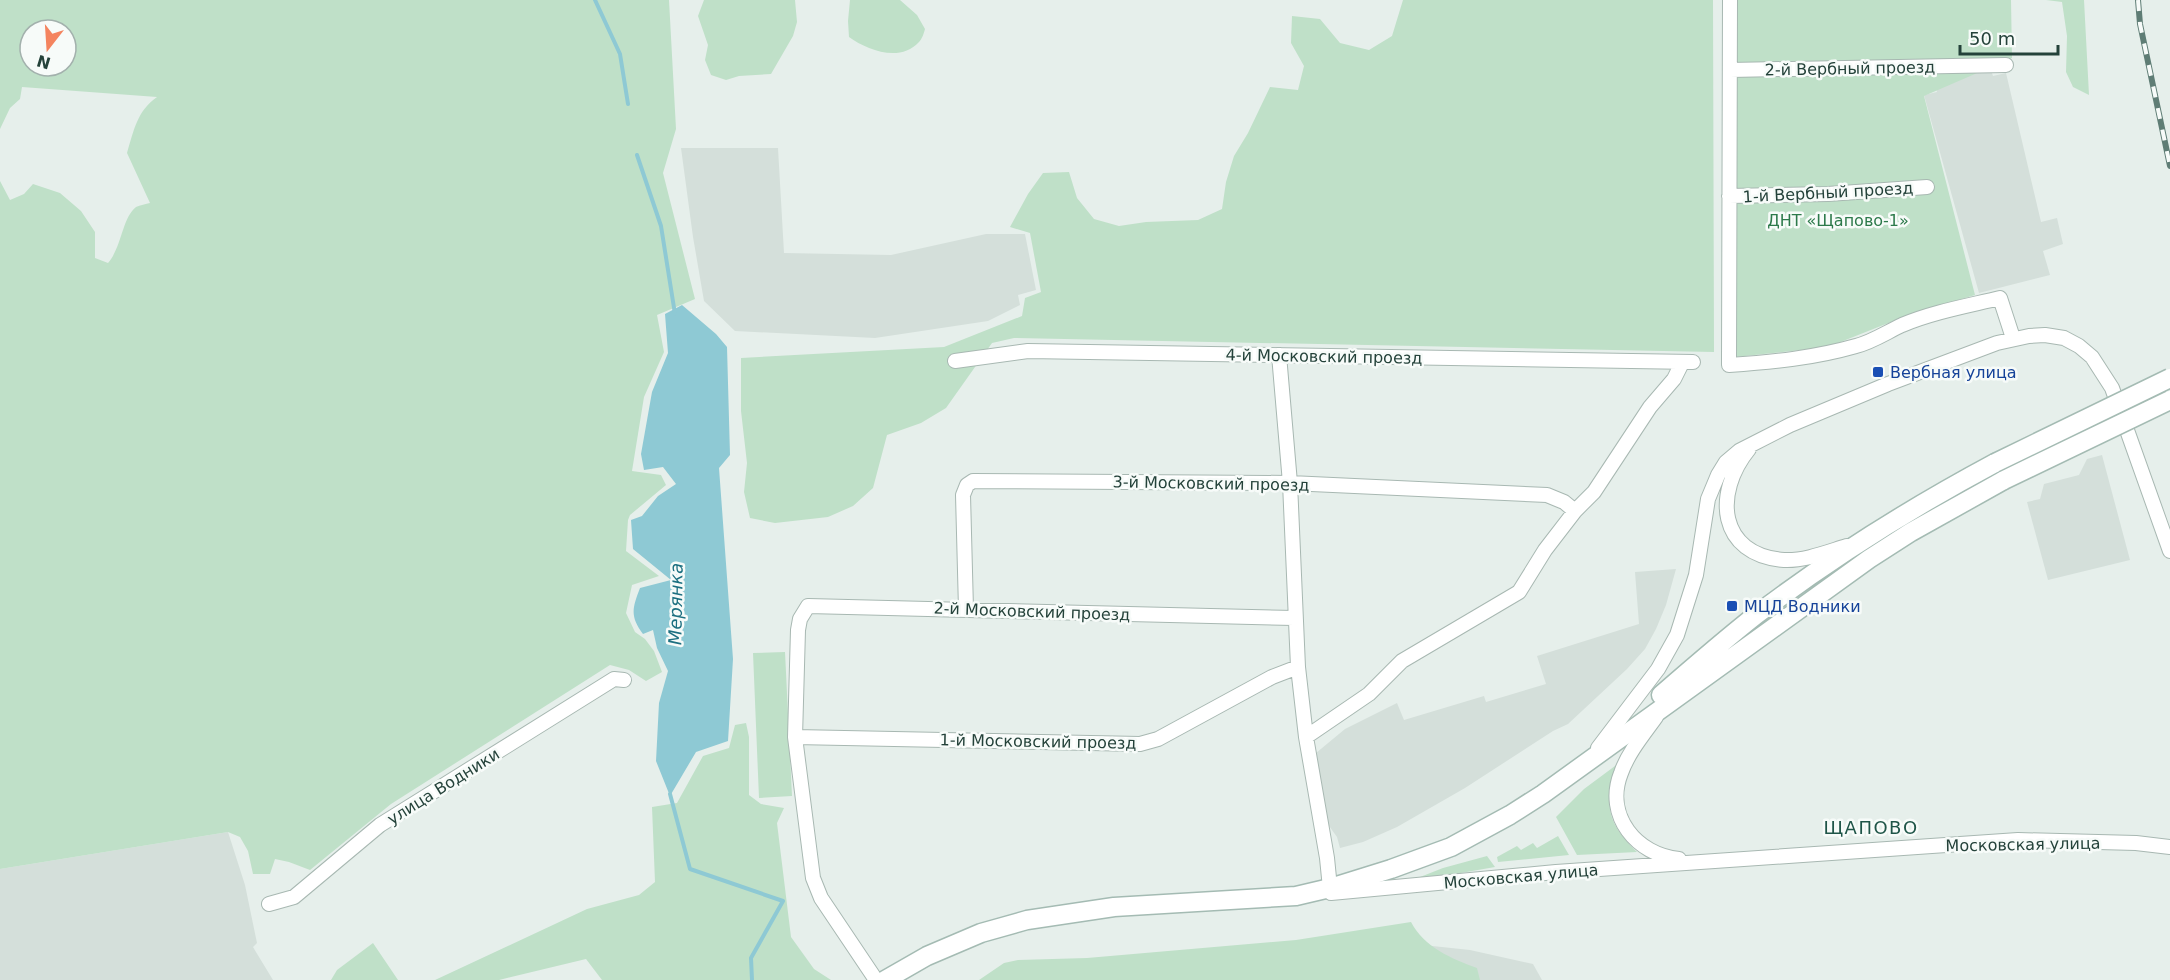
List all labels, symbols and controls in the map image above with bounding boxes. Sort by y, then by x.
north arrow [18,18,78,78]
scale bar [1960,18,2058,56]
text: 50 m [1969,28,2015,49]
text: N [35,51,53,73]
street label: 2-й Вербный проезд [1765,58,1936,79]
street label: 1-й Вербный проезд [1742,179,1914,206]
park label: ДНТ «Щапово-1» [1767,211,1909,230]
street label: 4-й Московский проезд [1225,345,1423,368]
place label: Вербная улица [1890,363,2017,382]
marker: Вербная улица [1871,365,1885,379]
street label: 3-й Московский проезд [1112,472,1310,495]
water label: Мерянка [664,563,687,645]
place label: МЦД Водники [1744,597,1861,616]
street label: 2-й Московский проезд [933,599,1131,624]
marker: МЦД Водники [1725,599,1739,613]
street label: 1-й Московский проезд [939,730,1137,753]
street label: улица Водники [384,744,503,829]
district label: ЩАПОВО [1823,817,1919,838]
street label: Московская улица [1945,834,2101,855]
street label: Московская улица [1443,860,1599,893]

